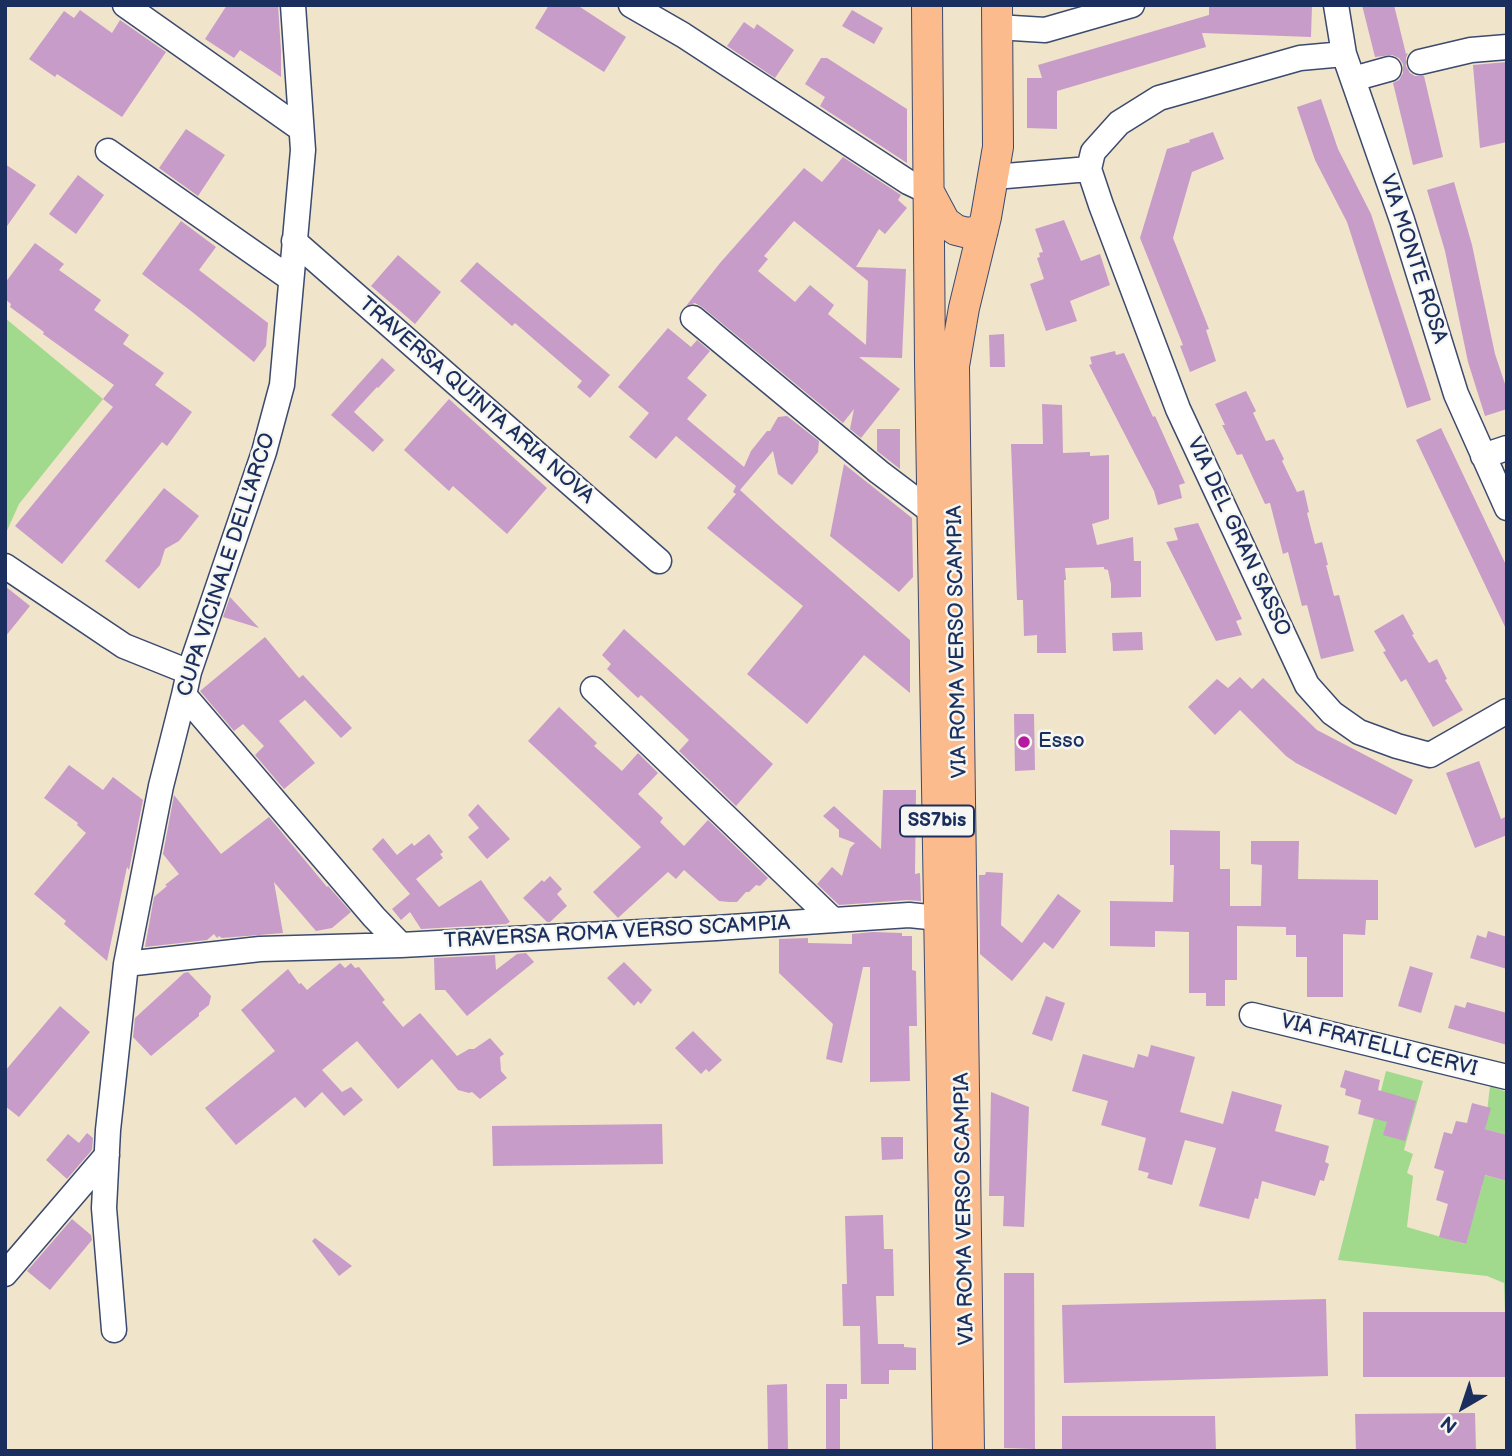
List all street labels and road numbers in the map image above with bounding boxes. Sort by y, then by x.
street label: VIA MONTE ROSA [1374,171,1452,347]
street label: TRAVERSA QUINTA ARIA NOVA [353,292,599,510]
street label: CUPA VICINALE DELL'ARCO [172,430,282,700]
street label: VIA DEL GRAN SASSO [1181,433,1295,641]
street label: VIA ROMA VERSO SCAMPIA [943,505,973,779]
road number: SS7bis [900,806,974,836]
street label: TRAVERSA ROMA VERSO SCAMPIA [443,911,791,955]
street label: VIA FRATELLI CERVI [1278,1009,1480,1083]
street label: VIA ROMA VERSO SCAMPIA [950,1072,980,1346]

